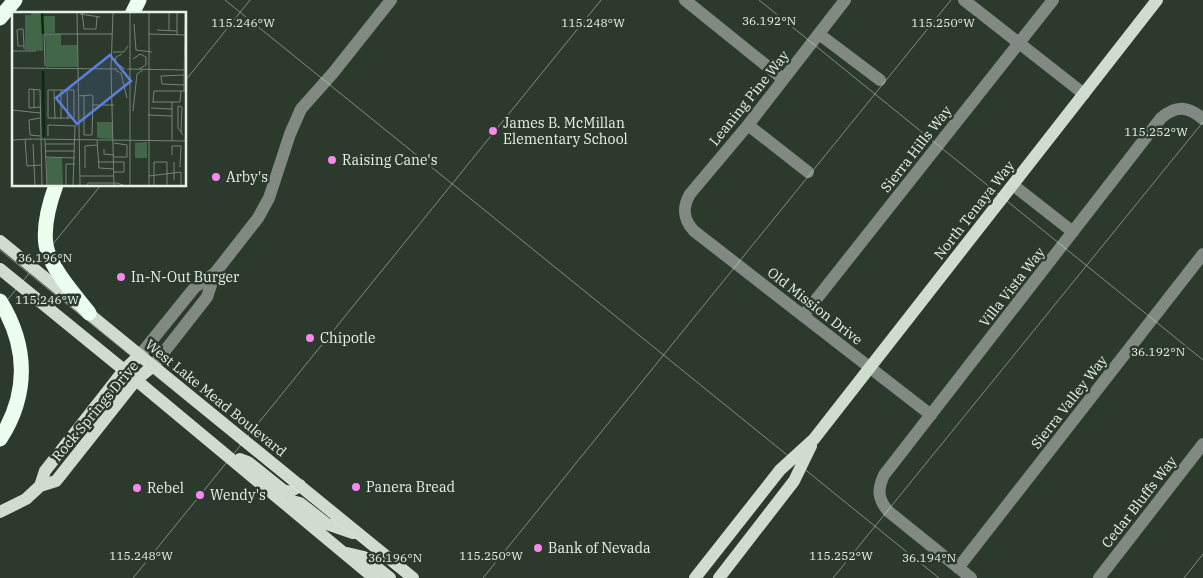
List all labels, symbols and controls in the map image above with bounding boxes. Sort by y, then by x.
inset map [12,12,186,186]
text: 36.192°N [742,13,796,28]
text: 115.246°W [211,15,275,30]
text: 115.248°W [561,15,625,30]
text: 115.250°W [911,15,975,30]
street label: Leaning Pine Way [705,46,793,149]
street label: Sierra Hills Way [877,102,956,196]
place label: James B. McMillan Elementary School [503,114,628,148]
text: 115.252°W [1124,124,1188,139]
marker: James B. McMillan Elementary School [487,125,499,137]
place label: Raising Cane's [342,151,438,169]
marker: Raising Cane's [326,154,338,166]
street label: North Tenaya Way [930,157,1018,263]
place label: Arby's [226,168,268,186]
marker: Arby's [210,171,222,183]
street label: Villa Vista Way [975,243,1049,331]
text: 36.196°N [18,250,72,265]
street label: Old Mission Drive [764,263,866,349]
place label: In-N-Out Burger [131,268,240,286]
marker: In-N-Out Burger [115,271,127,283]
text: 115.246°W [15,292,79,307]
place label: Chipotle [320,329,376,347]
marker: Chipotle [304,332,316,344]
street label: West Lake Mead Boulevard [142,335,291,461]
text: 36.192°N [1131,344,1185,359]
street label: Sierra Valley Way [1027,351,1111,452]
street label: Rock Springs Drive [48,357,142,465]
street label: Cedar Bluffs Way [1097,452,1181,552]
place label: Panera Bread [366,478,456,496]
place label: Rebel [147,479,184,497]
marker: Panera Bread [350,481,362,493]
marker: Rebel [131,482,143,494]
place label: Wendy's [210,486,266,504]
marker: Wendy's [194,489,206,501]
place label: Bank of Nevada [548,539,651,557]
marker: Bank of Nevada [532,542,544,554]
text: 115.248°W [109,548,173,563]
text: 115.250°W [459,548,523,563]
text: 115.252°W [809,548,873,563]
text: 36.196°N [368,550,422,565]
text: 36.194°N [902,550,956,565]

